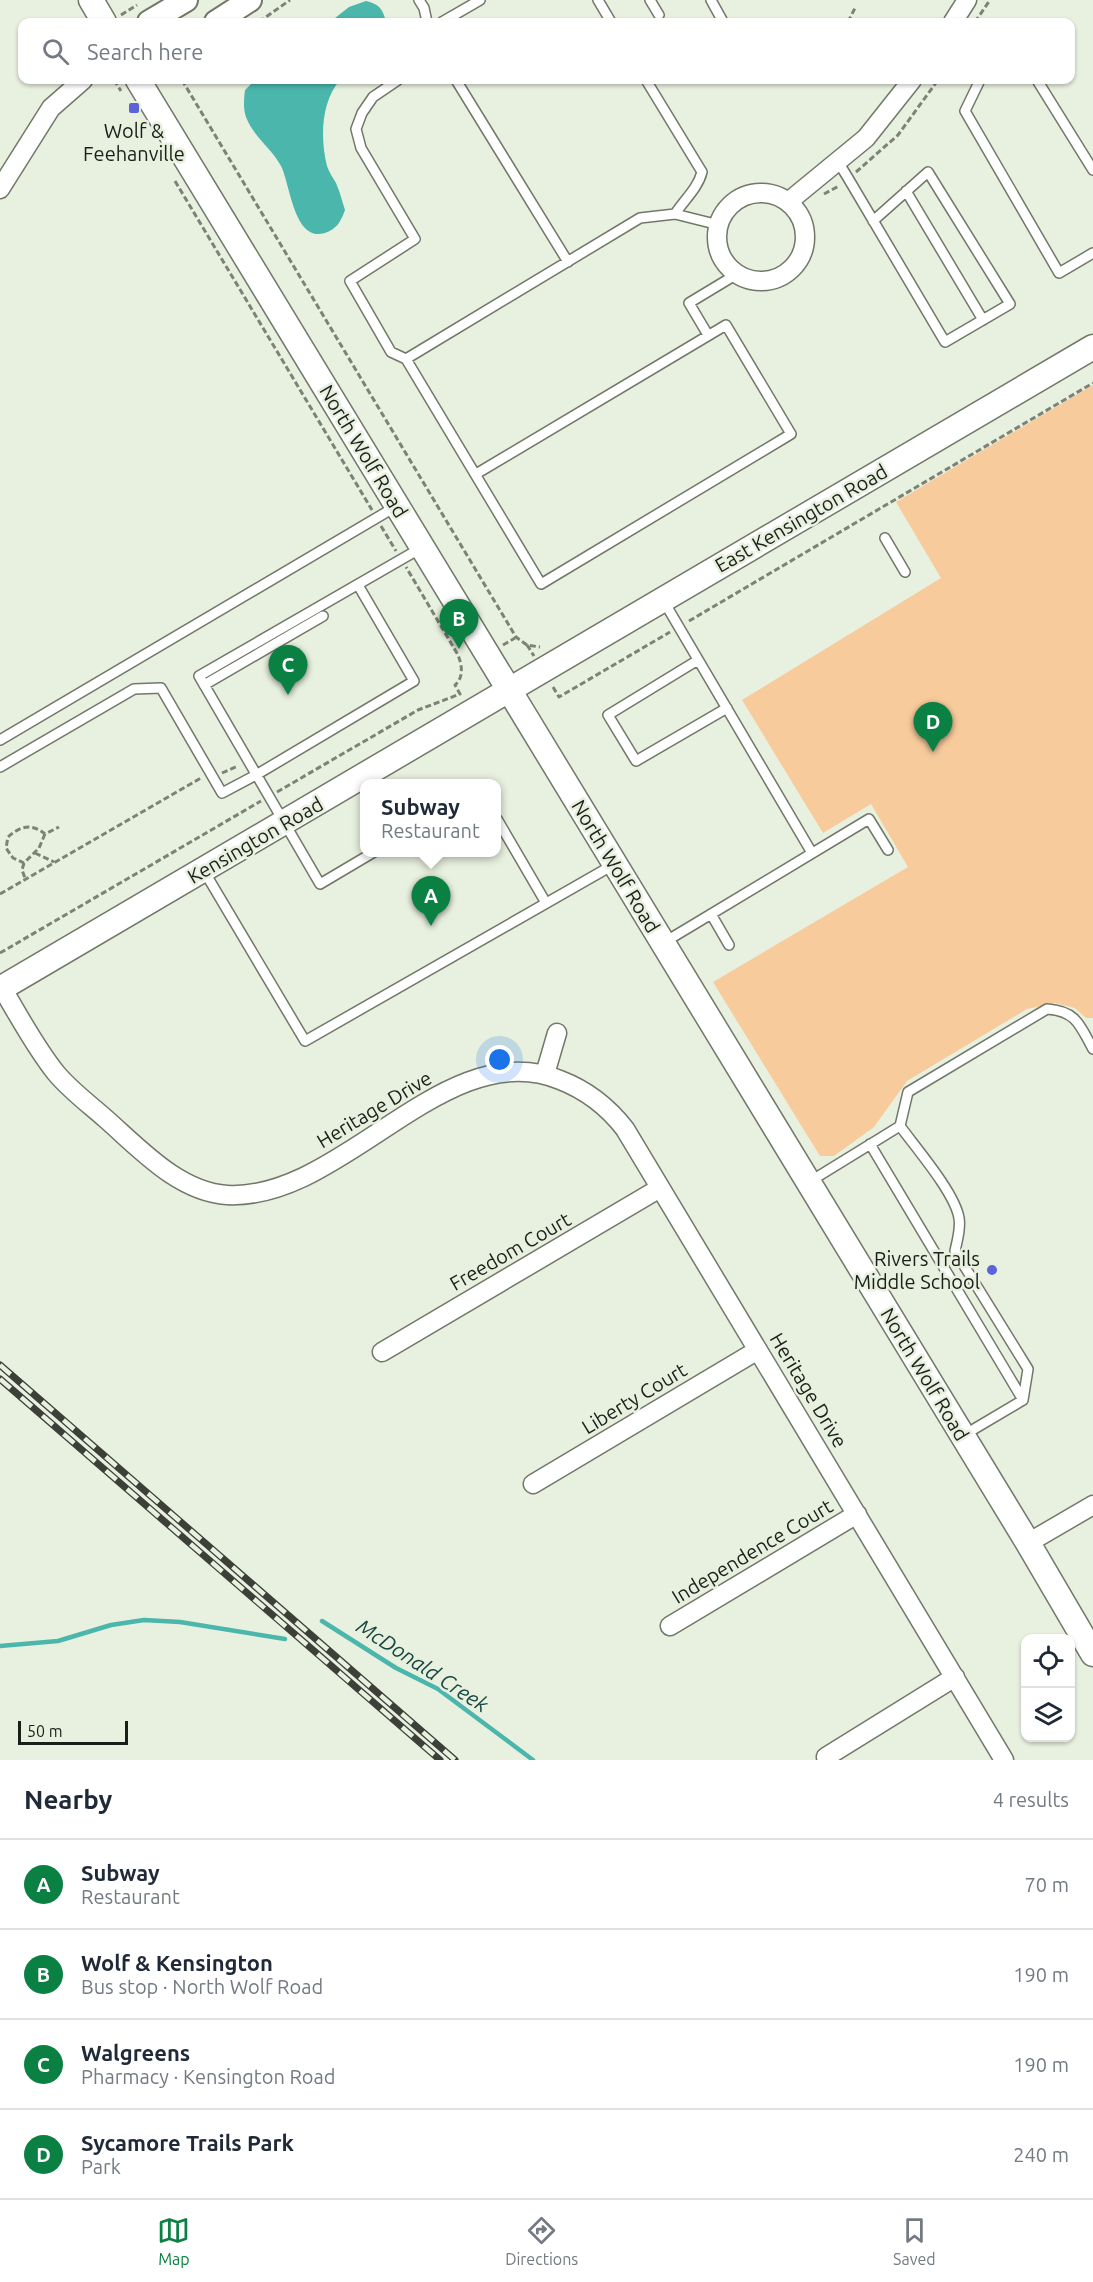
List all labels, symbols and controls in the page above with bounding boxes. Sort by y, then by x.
search box [18,18,1075,84]
icon: search [39,35,72,68]
text: Search here [87,39,203,64]
marker: Wolf & Feehanville [127,101,141,115]
place label: Wolf & Feehanville [83,119,185,165]
street label: North Wolf Road [315,380,413,522]
street label: East Kensington Road [711,459,891,577]
pin: B [440,600,478,649]
pin: C [268,646,308,695]
pin: D [914,702,952,752]
popup [360,779,501,857]
street label: Kensington Road [183,792,327,888]
text: Subway [381,794,460,819]
street label: North Wolf Road [567,795,665,937]
text: Restaurant [381,819,480,842]
pin: A [412,876,450,926]
your location [485,1045,514,1074]
street label: Heritage Drive [312,1066,436,1152]
street label: Freedom Court [445,1207,575,1295]
place label: Rivers Trails Middle School [854,1247,980,1293]
marker: Rivers Trails Middle School [985,1263,999,1277]
street label: North Wolf Road [876,1303,974,1445]
street label: Heritage Drive [766,1328,852,1452]
street label: Liberty Court [577,1358,691,1438]
street label: Independence Court [668,1494,837,1608]
water label: McDonald Creek [353,1614,493,1717]
map controls [1021,1634,1075,1742]
button: locate [1021,1634,1075,1688]
button: layers [1021,1688,1075,1742]
scale bar [18,1718,128,1746]
text: 50 m [27,1722,63,1740]
text: Nearby [24,1785,112,1814]
text: 4 results [993,1788,1069,1811]
text: Subway [81,1860,160,1885]
text: A [36,1873,51,1896]
text: 70 m [1025,1873,1069,1896]
text: Restaurant [81,1885,180,1908]
text: Wolf & Kensington [81,1950,273,1975]
text: B [37,1963,50,1986]
text: 190 m [1013,1963,1069,1986]
text: Bus stop · North Wolf Road [81,1975,323,1998]
text: Walgreens [81,2040,190,2065]
text: C [37,2053,50,2076]
text: 190 m [1013,2053,1069,2076]
text: Pharmacy · Kensington Road [81,2065,335,2088]
text: Sycamore Trails Park [81,2130,294,2155]
text: D [36,2143,51,2166]
text: 240 m [1013,2143,1069,2166]
text: Park [81,2155,121,2178]
tab: Map [157,2214,190,2268]
tab: Directions [505,2214,578,2268]
tab: Saved [893,2214,936,2268]

